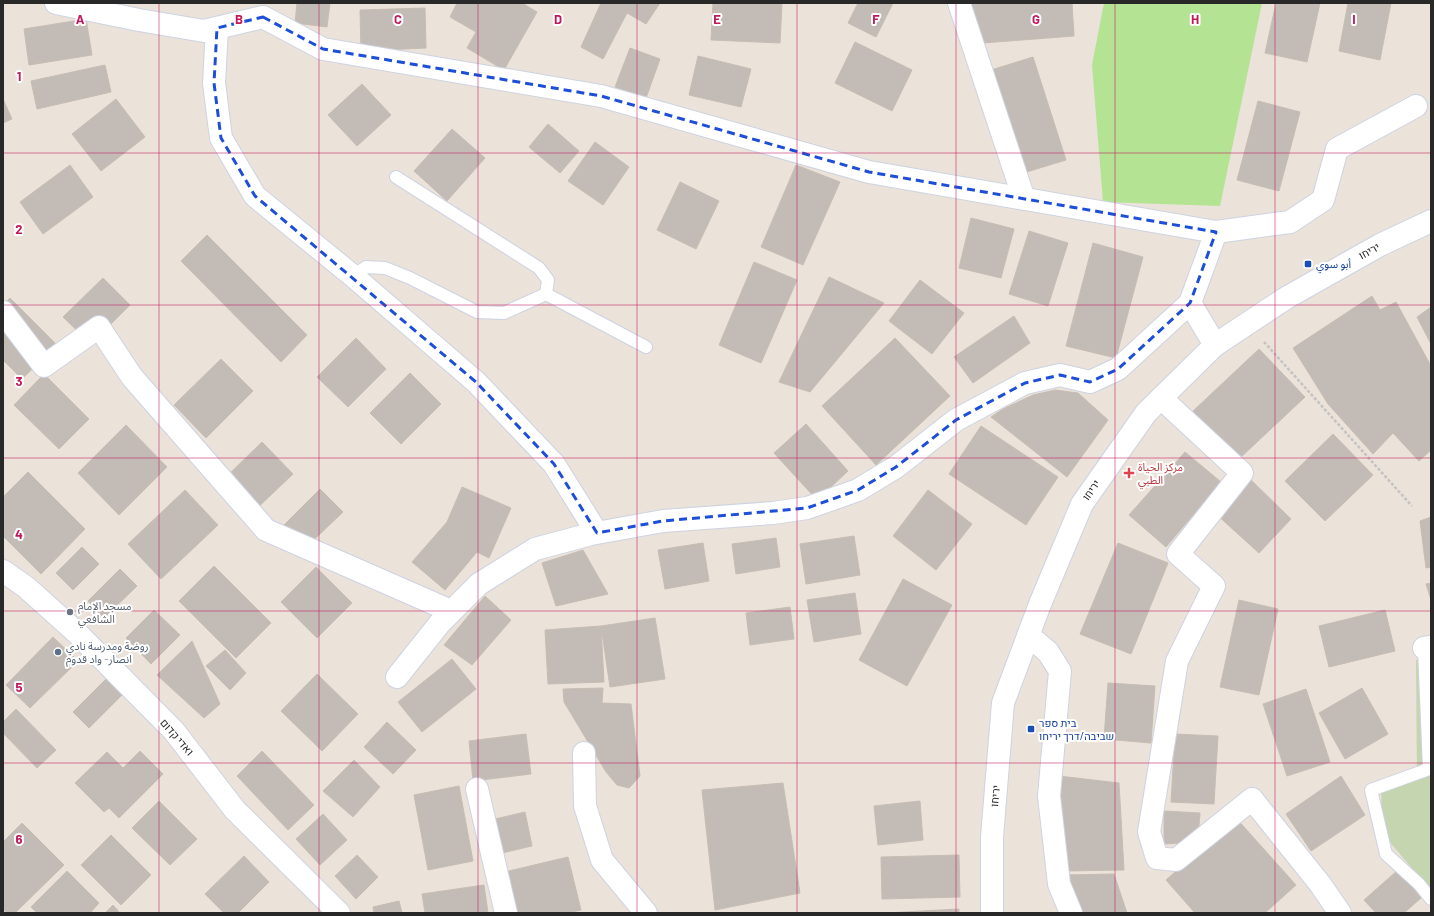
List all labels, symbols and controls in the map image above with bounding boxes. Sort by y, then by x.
text: A [76,11,85,27]
text: B [235,11,243,27]
text: C [394,11,402,27]
text: D [554,11,562,27]
text: E [713,11,721,27]
text: F [872,11,880,27]
text: G [1032,11,1040,27]
text: H [1191,11,1199,27]
text: I [1352,11,1356,27]
text: 1 [17,68,21,84]
text: 2 [15,221,23,237]
street label: יריחו [1356,240,1382,262]
place label: أبو سوي [1316,257,1351,274]
marker: أبو سوي [1303,259,1313,269]
text: 3 [15,373,23,389]
place label: مركز الحياة الطبي [1138,460,1183,490]
marker: مركز الحياة الطبي [1123,467,1135,479]
street label: יריחו [1079,477,1102,502]
text: 4 [15,526,23,542]
place label: مسجد الإمام الشافعي [78,599,132,629]
marker: مسجد الإمام الشافعي [65,607,75,617]
place label: روضة ومدرسة نادي انصار- واد قدوم [66,639,149,667]
marker: روضة ومدرسة نادي انصار- واد قدوم [53,647,63,657]
text: 5 [15,679,23,695]
street label: ואדי קדום [158,716,197,758]
place label: בית ספר שביבה/דרך יריחו [1039,716,1114,742]
marker: בית ספר שביבה/דרך יריחו [1026,724,1036,734]
street label: יריחו [987,784,1002,807]
text: 6 [16,831,23,847]

